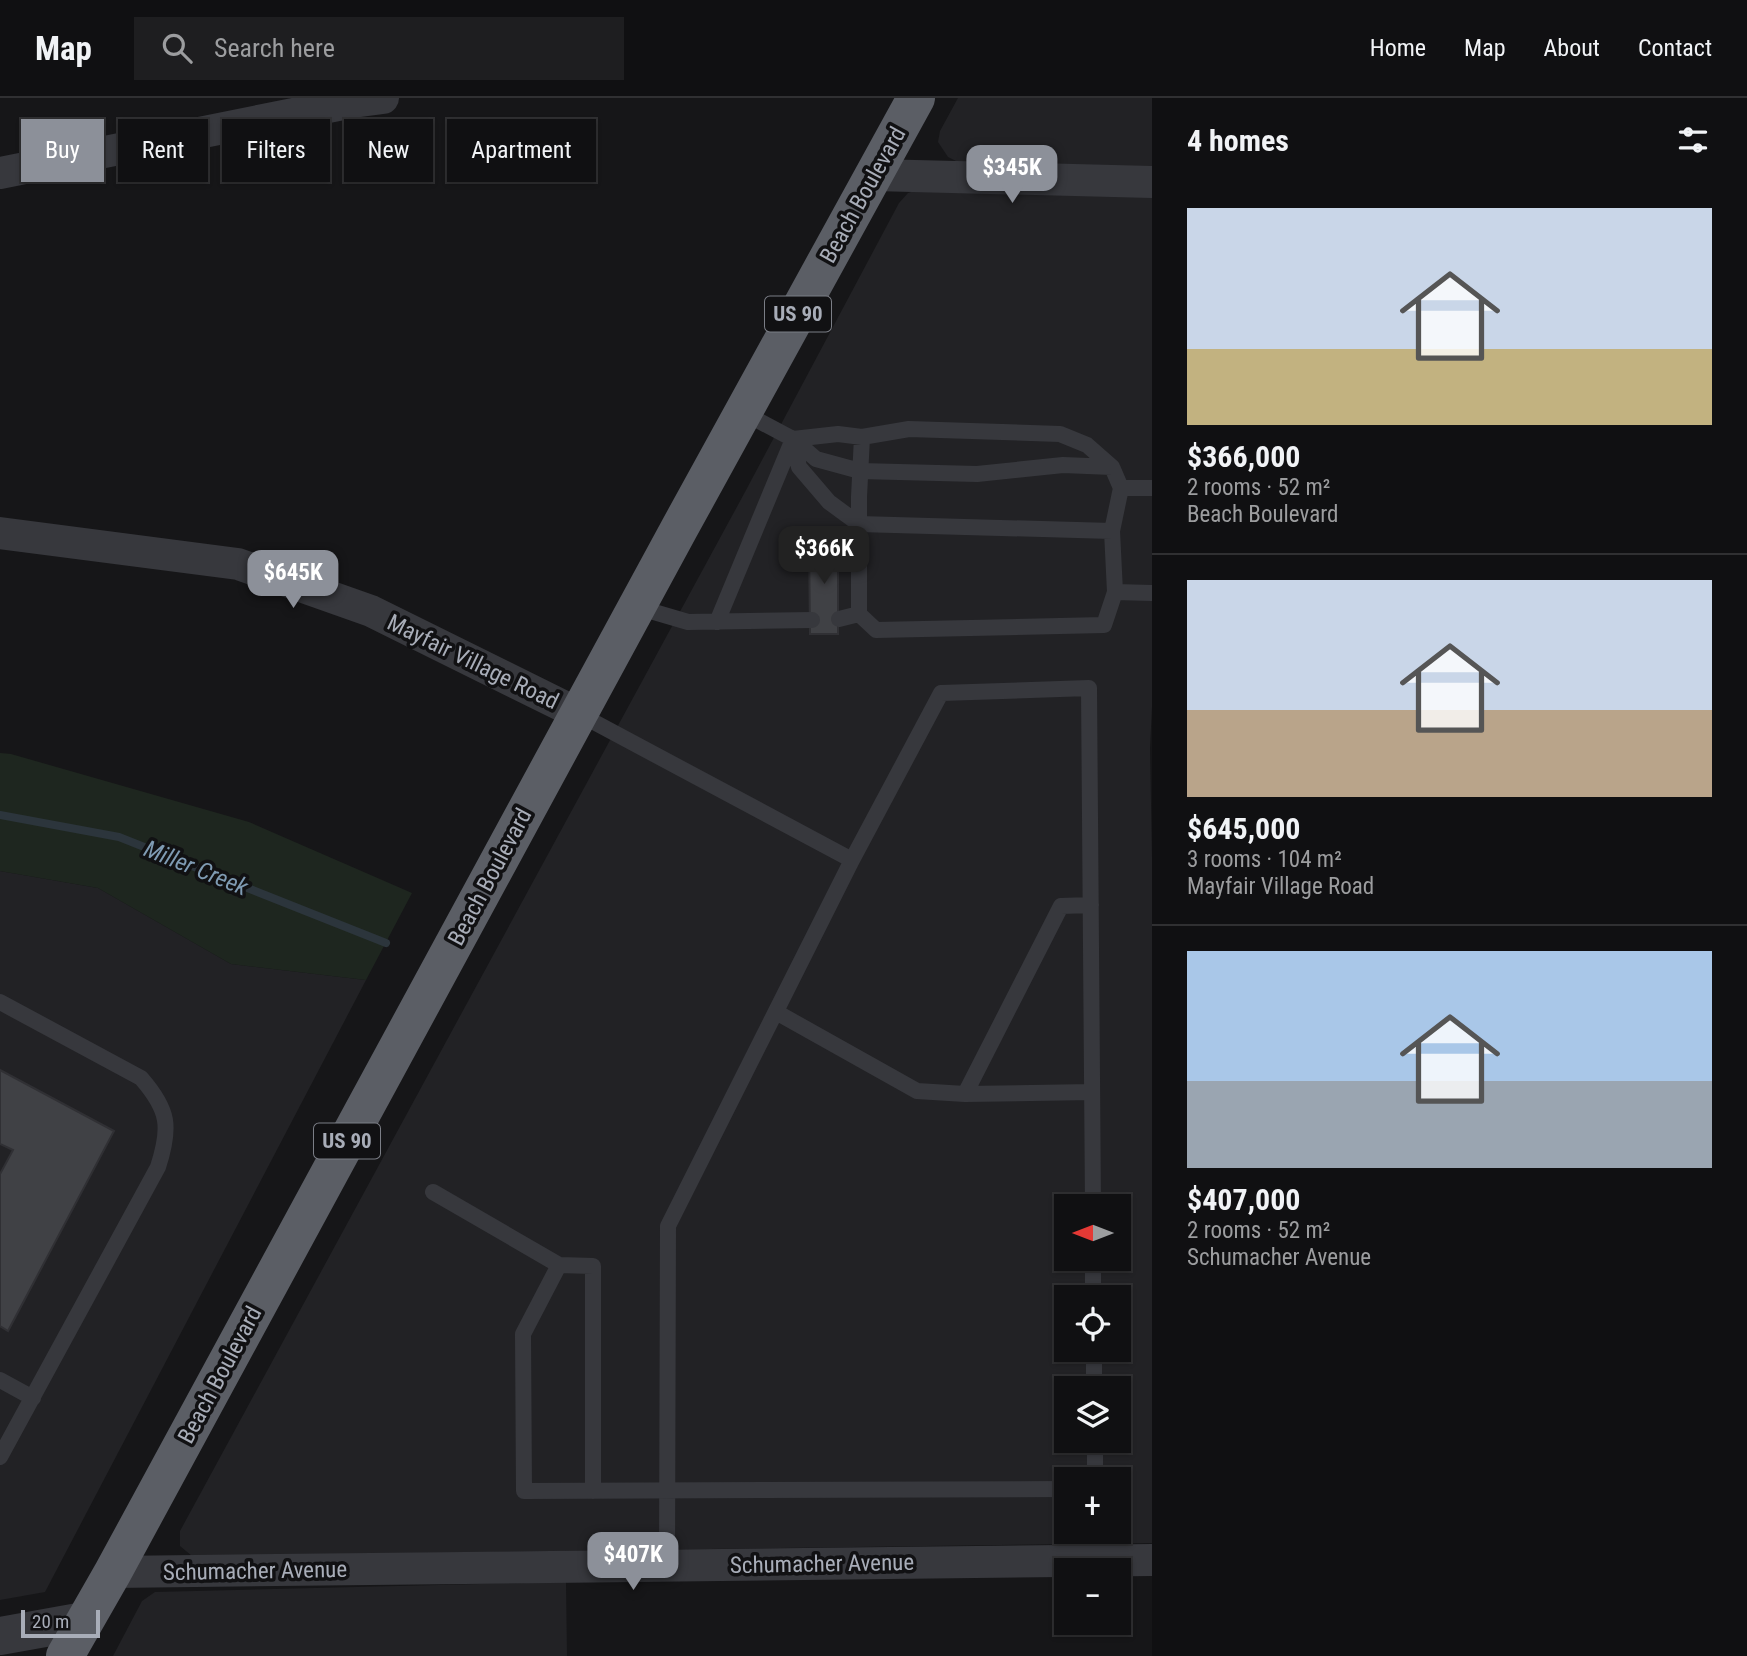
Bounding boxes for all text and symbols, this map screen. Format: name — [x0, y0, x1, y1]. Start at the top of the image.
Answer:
search box — [134, 17, 624, 80]
text: Map — [35, 29, 92, 68]
icon: search — [158, 29, 196, 67]
text: Search here — [214, 33, 335, 63]
text: Home — [1370, 34, 1426, 62]
text: Map — [1464, 34, 1506, 62]
text: About — [1544, 34, 1600, 62]
text: Contact — [1638, 34, 1712, 62]
chip: Buy — [21, 119, 104, 182]
chip: Rent — [118, 119, 208, 182]
chip: Filters — [222, 119, 330, 182]
chip: New — [344, 119, 433, 182]
chip: Apartment — [447, 119, 596, 182]
icon: filters — [1674, 121, 1712, 159]
street label: Beach Boulevard — [814, 122, 912, 268]
text: 4 homes — [1187, 123, 1289, 158]
pin: $345K — [963, 146, 1061, 205]
text: $345K — [982, 154, 1042, 181]
icon: home — [1387, 253, 1513, 379]
road number: US 90 — [765, 296, 831, 332]
text: $366,000 — [1187, 439, 1300, 474]
text: 2 rooms · 52 m² — [1187, 474, 1330, 501]
text: Beach Boulevard — [1187, 501, 1338, 528]
pin: $366K — [775, 526, 873, 586]
text: $366K — [794, 535, 854, 562]
pin: $645K — [244, 550, 342, 610]
text: $645K — [263, 559, 323, 586]
street label: Mayfair Village Road — [383, 609, 563, 715]
icon: home — [1387, 625, 1513, 751]
street label: Beach Boulevard — [443, 804, 537, 950]
text: $645,000 — [1187, 811, 1300, 846]
water label: Miller Creek — [140, 835, 252, 902]
text: 3 rooms · 104 m² — [1187, 846, 1342, 873]
text: Mayfair Village Road — [1187, 873, 1374, 900]
icon: home — [1387, 996, 1513, 1122]
road number: US 90 — [314, 1124, 380, 1158]
text: $407,000 — [1187, 1182, 1300, 1217]
north arrow — [1054, 1194, 1130, 1270]
map controls — [1054, 1194, 1131, 1635]
text: 2 rooms · 52 m² — [1187, 1217, 1330, 1244]
text: Schumacher Avenue — [1187, 1244, 1371, 1271]
button: locate — [1054, 1285, 1131, 1362]
street label: Beach Boulevard — [173, 1302, 267, 1448]
button: layers — [1054, 1376, 1131, 1453]
button: + — [1054, 1467, 1131, 1544]
pin: $407K — [584, 1532, 682, 1592]
text: $407K — [603, 1541, 663, 1568]
street label: Schumacher Avenue — [730, 1549, 914, 1579]
street label: Schumacher Avenue — [163, 1556, 347, 1586]
button: − — [1054, 1558, 1131, 1635]
scale bar — [21, 1607, 100, 1639]
text: 20 m — [32, 1610, 69, 1633]

